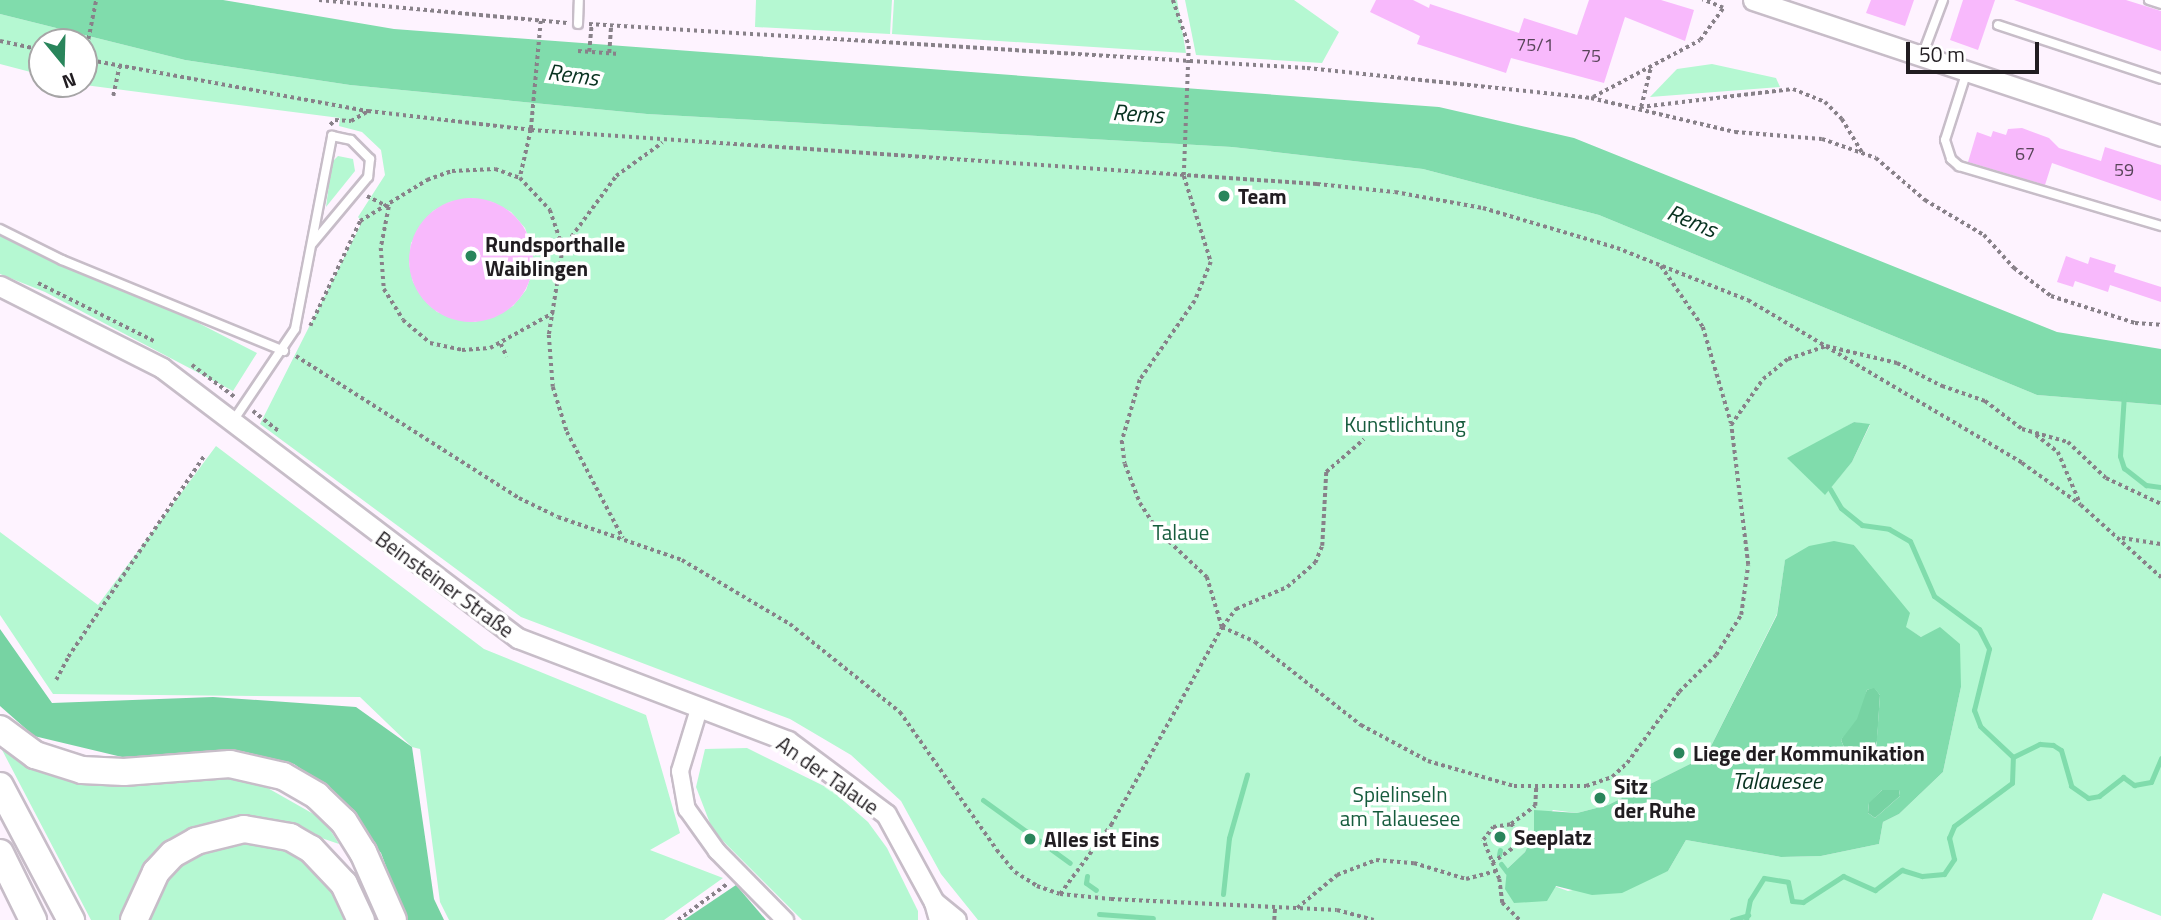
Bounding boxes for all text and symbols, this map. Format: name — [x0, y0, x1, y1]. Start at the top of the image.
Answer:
north arrow — [28, 28, 98, 98]
scale bar — [1909, 28, 2042, 72]
house number: 75/1 — [1516, 34, 1554, 56]
text: 50 m — [1919, 38, 1965, 70]
house number: 75 — [1581, 45, 1601, 67]
water label: Rems — [546, 58, 600, 92]
text: N — [58, 66, 80, 97]
water label: Rems — [1112, 98, 1164, 130]
house number: 67 — [2015, 143, 2035, 165]
house number: 59 — [2114, 159, 2134, 181]
place label: Team — [1238, 183, 1287, 209]
marker: Team — [1216, 188, 1232, 204]
water label: Rems — [1663, 198, 1721, 244]
place label: Rundsporthalle Waiblingen — [485, 231, 625, 281]
marker: Rundsporthalle Waiblingen — [463, 248, 479, 264]
park label: Kunstlichtung — [1344, 411, 1466, 437]
park label: Talaue — [1153, 519, 1209, 545]
street label: Beinsteiner Straße — [371, 525, 519, 643]
street label: An der Talaue — [772, 731, 884, 819]
place label: Liege der Kommunikation — [1693, 740, 1925, 766]
marker: Liege der Kommunikation — [1671, 745, 1687, 761]
water label: Talauesee — [1732, 767, 1822, 795]
place label: Sitz der Ruhe — [1614, 773, 1696, 823]
park label: Spielinseln am Talauesee — [1340, 781, 1460, 831]
marker: Sitz der Ruhe — [1592, 790, 1608, 806]
place label: Seeplatz — [1514, 824, 1592, 850]
place label: Alles ist Eins — [1044, 826, 1159, 852]
marker: Seeplatz — [1492, 829, 1508, 845]
marker: Alles ist Eins — [1022, 831, 1038, 847]

